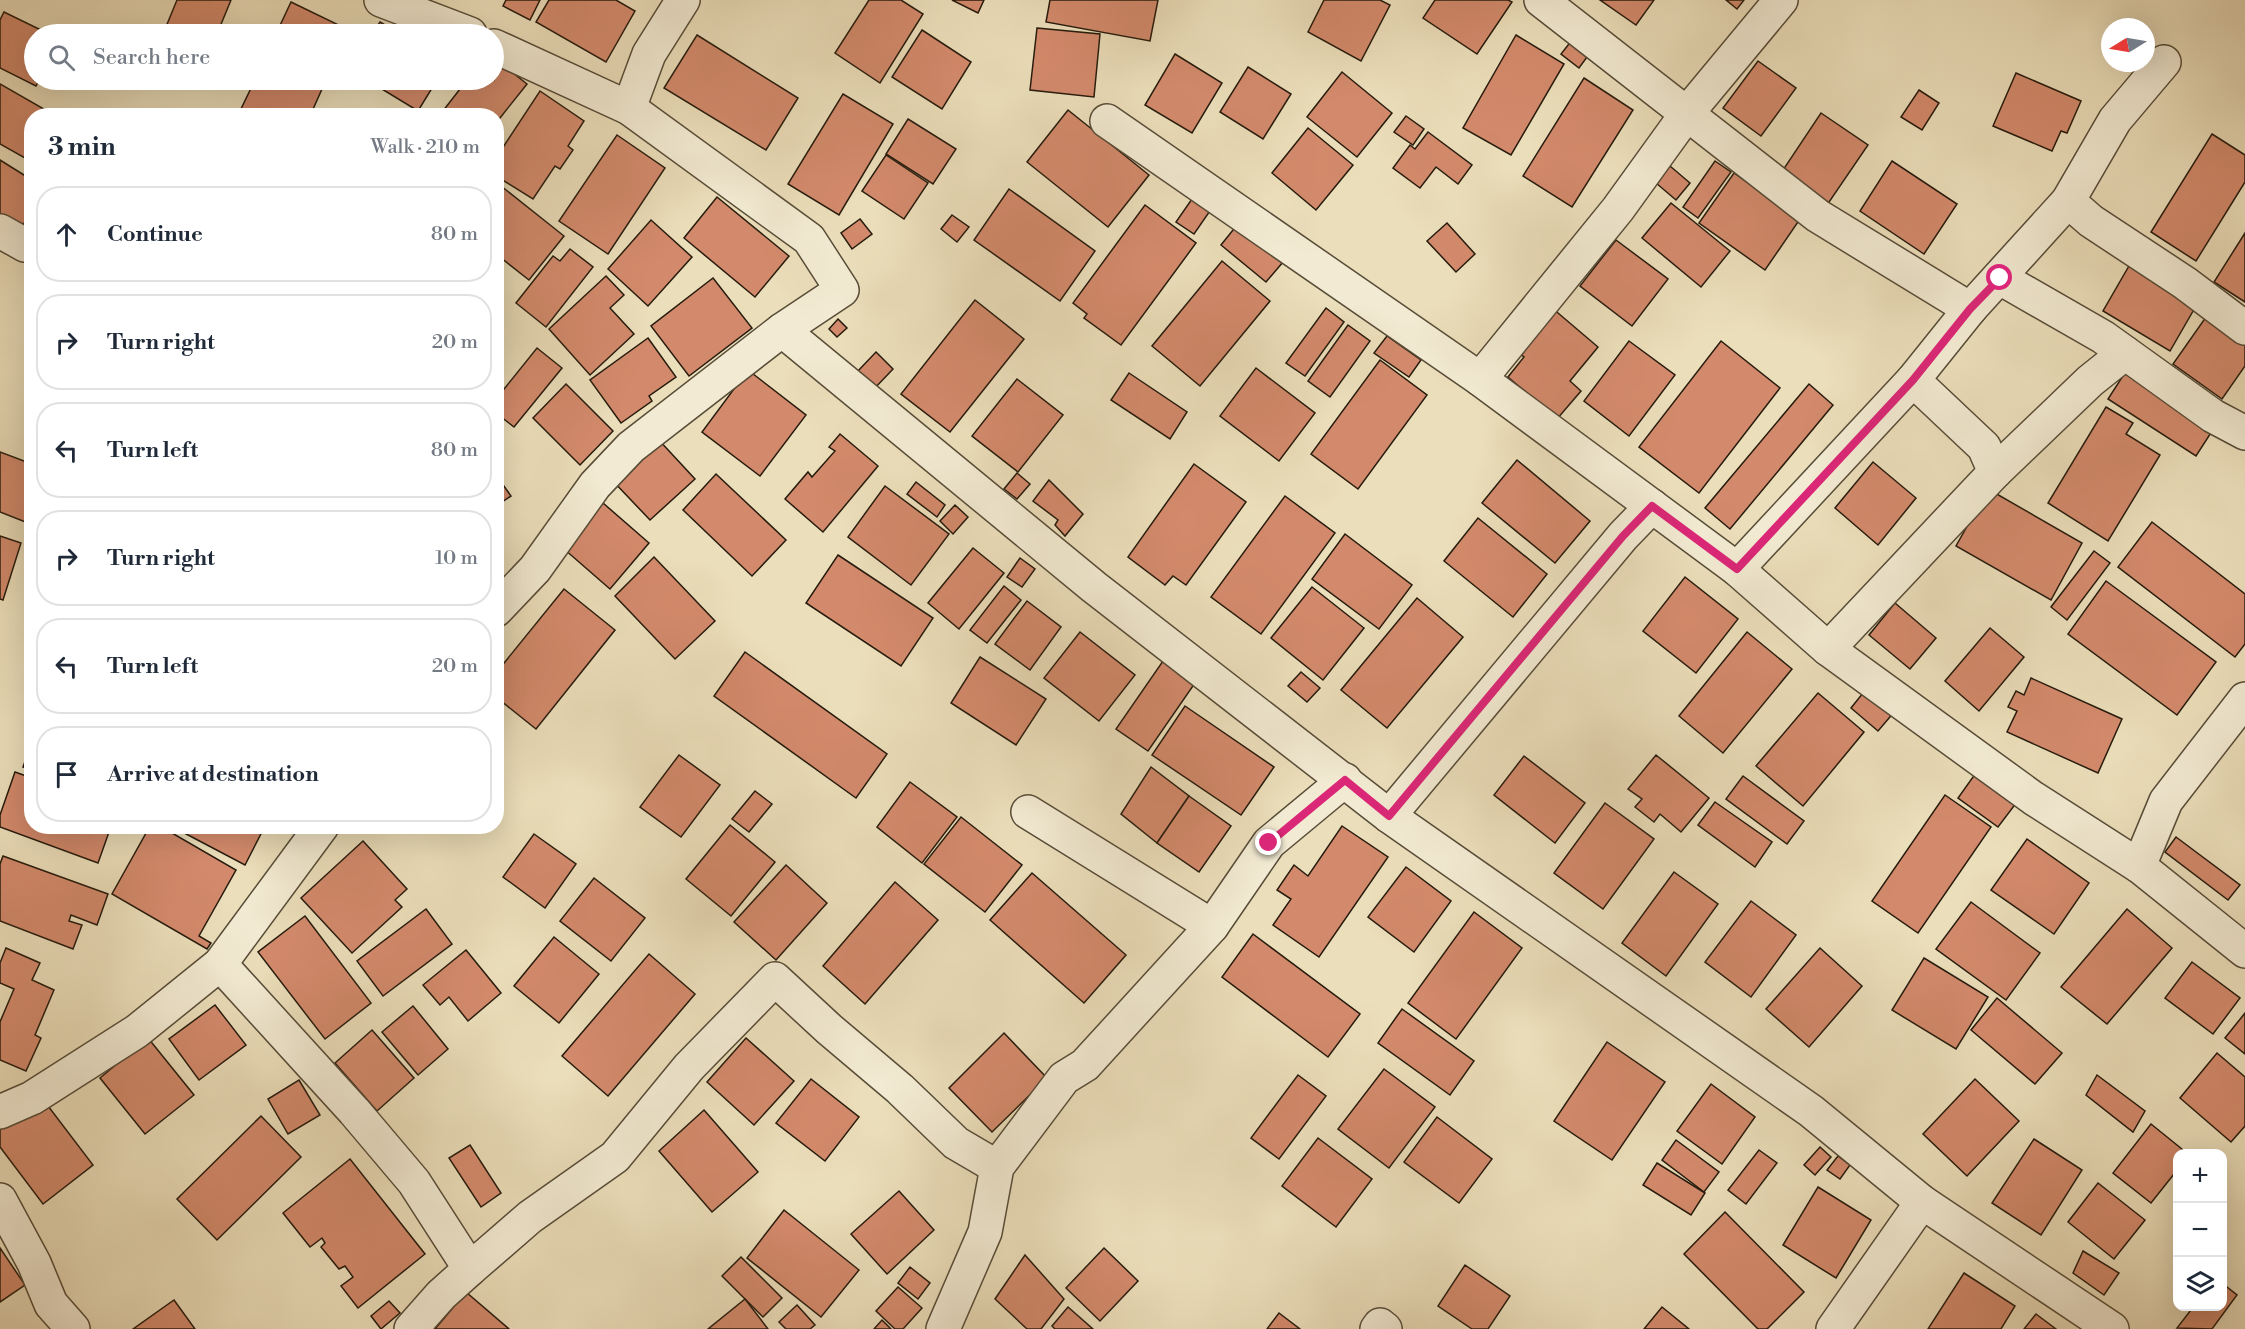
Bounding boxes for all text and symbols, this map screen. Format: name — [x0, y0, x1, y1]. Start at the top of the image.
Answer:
north arrow — [2101, 18, 2155, 72]
search box — [24, 24, 504, 90]
icon: search — [45, 41, 78, 74]
text: Search here — [93, 44, 210, 71]
text: 3 min — [48, 131, 116, 163]
text: Walk · 210 m — [371, 135, 480, 160]
icon: ahead — [50, 218, 83, 251]
text: Continue — [107, 221, 203, 248]
text: 80 m — [431, 222, 478, 247]
route start — [1986, 264, 2012, 290]
icon: right — [50, 326, 83, 359]
text: Turn right — [107, 329, 215, 356]
text: 20 m — [432, 330, 478, 355]
icon: left — [50, 434, 83, 467]
text: Turn left — [107, 437, 198, 464]
text: 80 m — [431, 438, 478, 463]
icon: right — [50, 542, 83, 575]
text: Turn right — [107, 545, 215, 572]
text: 10 m — [435, 546, 478, 571]
icon: left — [50, 650, 83, 683]
text: Turn left — [107, 653, 198, 680]
text: 20 m — [432, 654, 478, 679]
icon: arrive — [50, 758, 83, 791]
text: Arrive at destination — [107, 761, 319, 788]
route end — [1255, 829, 1281, 855]
map controls — [2173, 1149, 2227, 1311]
button: + — [2173, 1149, 2227, 1203]
button: − — [2173, 1203, 2227, 1257]
button: layers — [2173, 1257, 2227, 1311]

